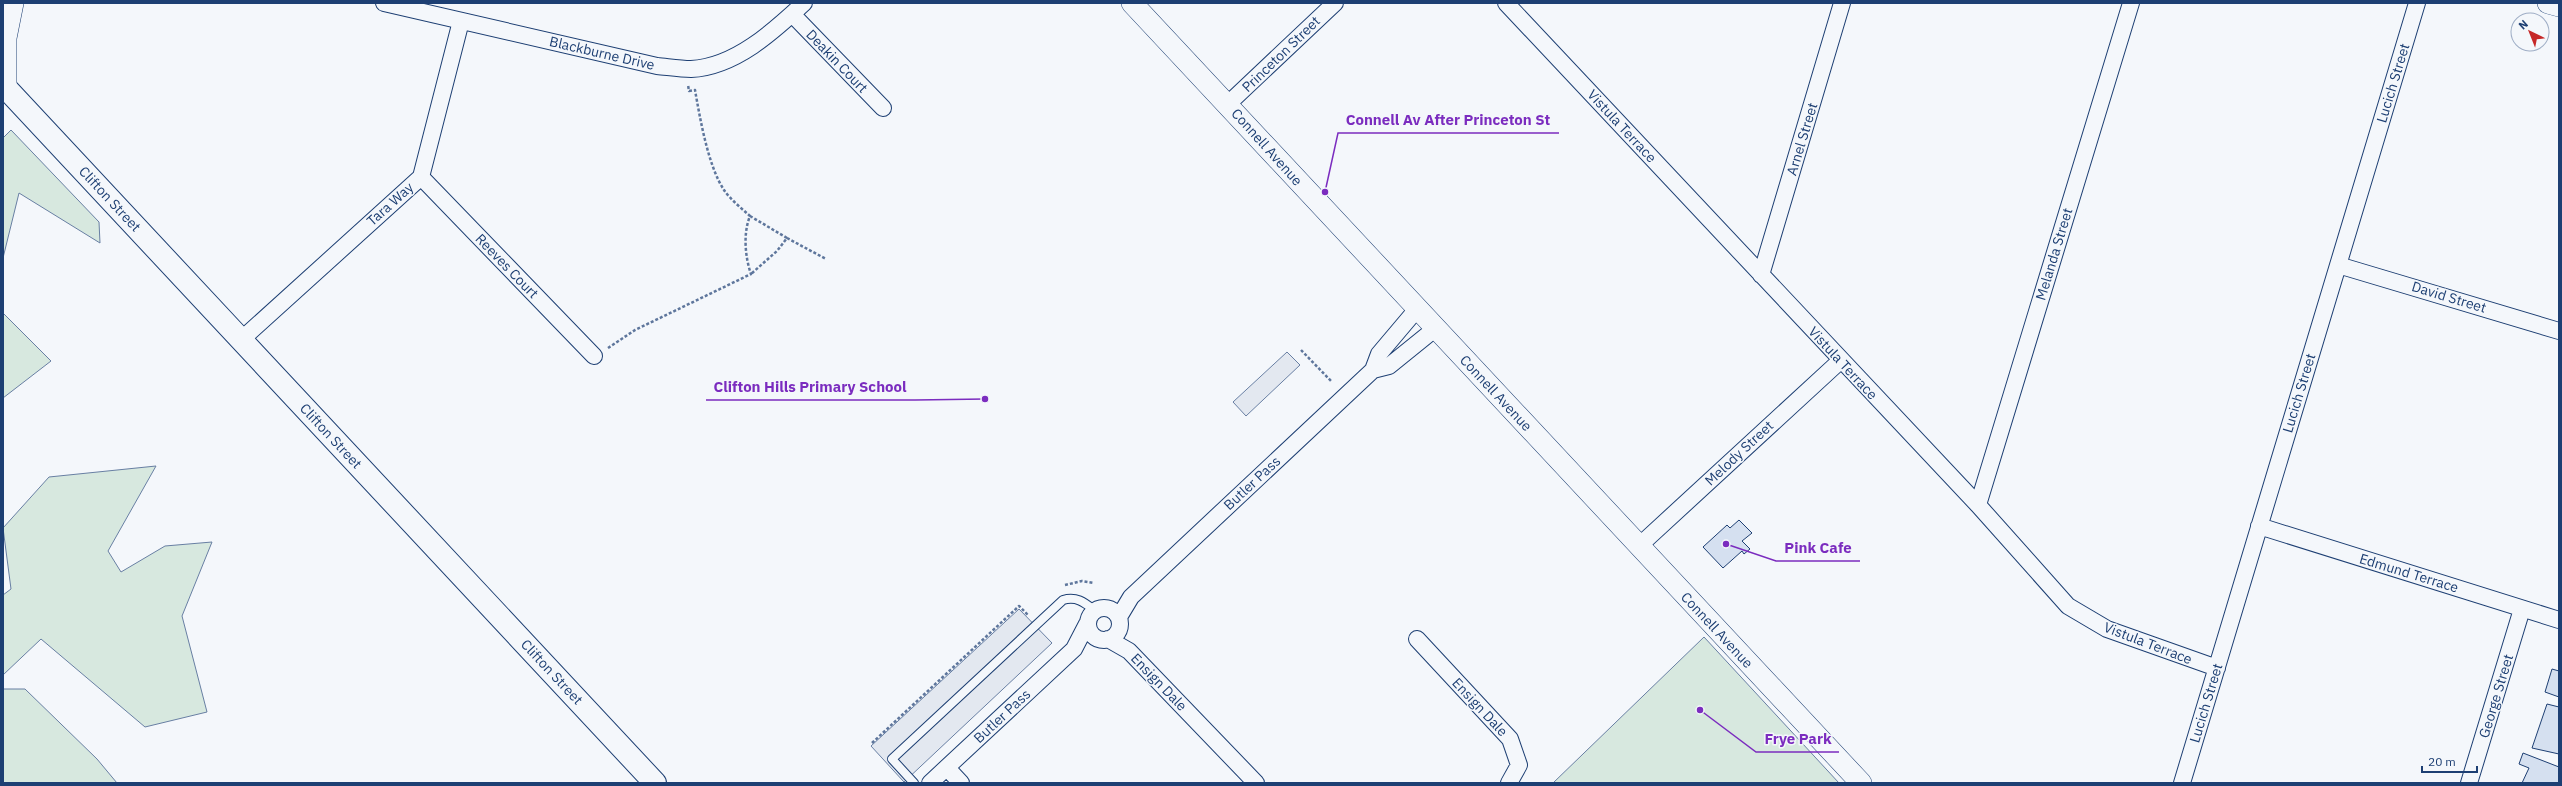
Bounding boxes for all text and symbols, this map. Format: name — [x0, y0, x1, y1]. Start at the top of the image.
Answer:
street label: Princeton Street — [1238, 12, 1324, 96]
north arrow — [2510, 12, 2550, 52]
text: N — [2515, 17, 2531, 33]
street label: Deakin Court — [802, 26, 872, 97]
street label: Blackburne Drive — [548, 32, 657, 74]
street label: Lucich Street — [2372, 41, 2414, 125]
street label: Vistula Terrace — [1584, 86, 1661, 166]
street label: Arnel Street — [1782, 100, 1822, 178]
street label: Connell Avenue — [1228, 105, 1307, 190]
callout: Connell Av After Princeton St — [1338, 106, 1559, 133]
text: Connell Av After Princeton St — [1346, 110, 1551, 129]
street label: Clifton Street — [75, 163, 145, 236]
street label: Tara Way — [363, 178, 417, 230]
street label: Melanda Street — [2031, 206, 2077, 302]
street label: Reeves Court — [472, 230, 542, 302]
street label: David Street — [2410, 277, 2489, 317]
street label: Vistula Terrace — [1805, 323, 1882, 403]
street label: Connell Avenue — [1456, 351, 1536, 435]
street label: Lucich Street — [2278, 351, 2320, 435]
callout: Clifton Hills Primary School — [706, 373, 915, 400]
text: Clifton Hills Primary School — [713, 377, 907, 396]
street label: Clifton Street — [296, 400, 366, 473]
street label: Melody Street — [1701, 417, 1777, 489]
street label: Butler Pass — [1220, 452, 1284, 514]
callout: Pink Cafe — [1776, 534, 1860, 561]
text: Pink Cafe — [1784, 538, 1852, 557]
street label: Edmund Terrace — [2357, 549, 2461, 597]
street label: Connell Avenue — [1677, 588, 1757, 672]
street label: Vistula Terrace — [2101, 618, 2195, 668]
street label: Clifton Street — [517, 636, 587, 709]
street label: Ensign Dale — [1127, 649, 1191, 715]
street label: George Street — [2475, 652, 2517, 740]
street label: Lucich Street — [2185, 661, 2227, 745]
street label: Ensign Dale — [1448, 674, 1512, 740]
street label: Butler Pass — [970, 685, 1034, 747]
callout: Frye Park — [1756, 725, 1839, 752]
text: Frye Park — [1764, 729, 1832, 748]
scale bar — [2422, 748, 2477, 774]
text: 20 m — [2428, 754, 2456, 769]

